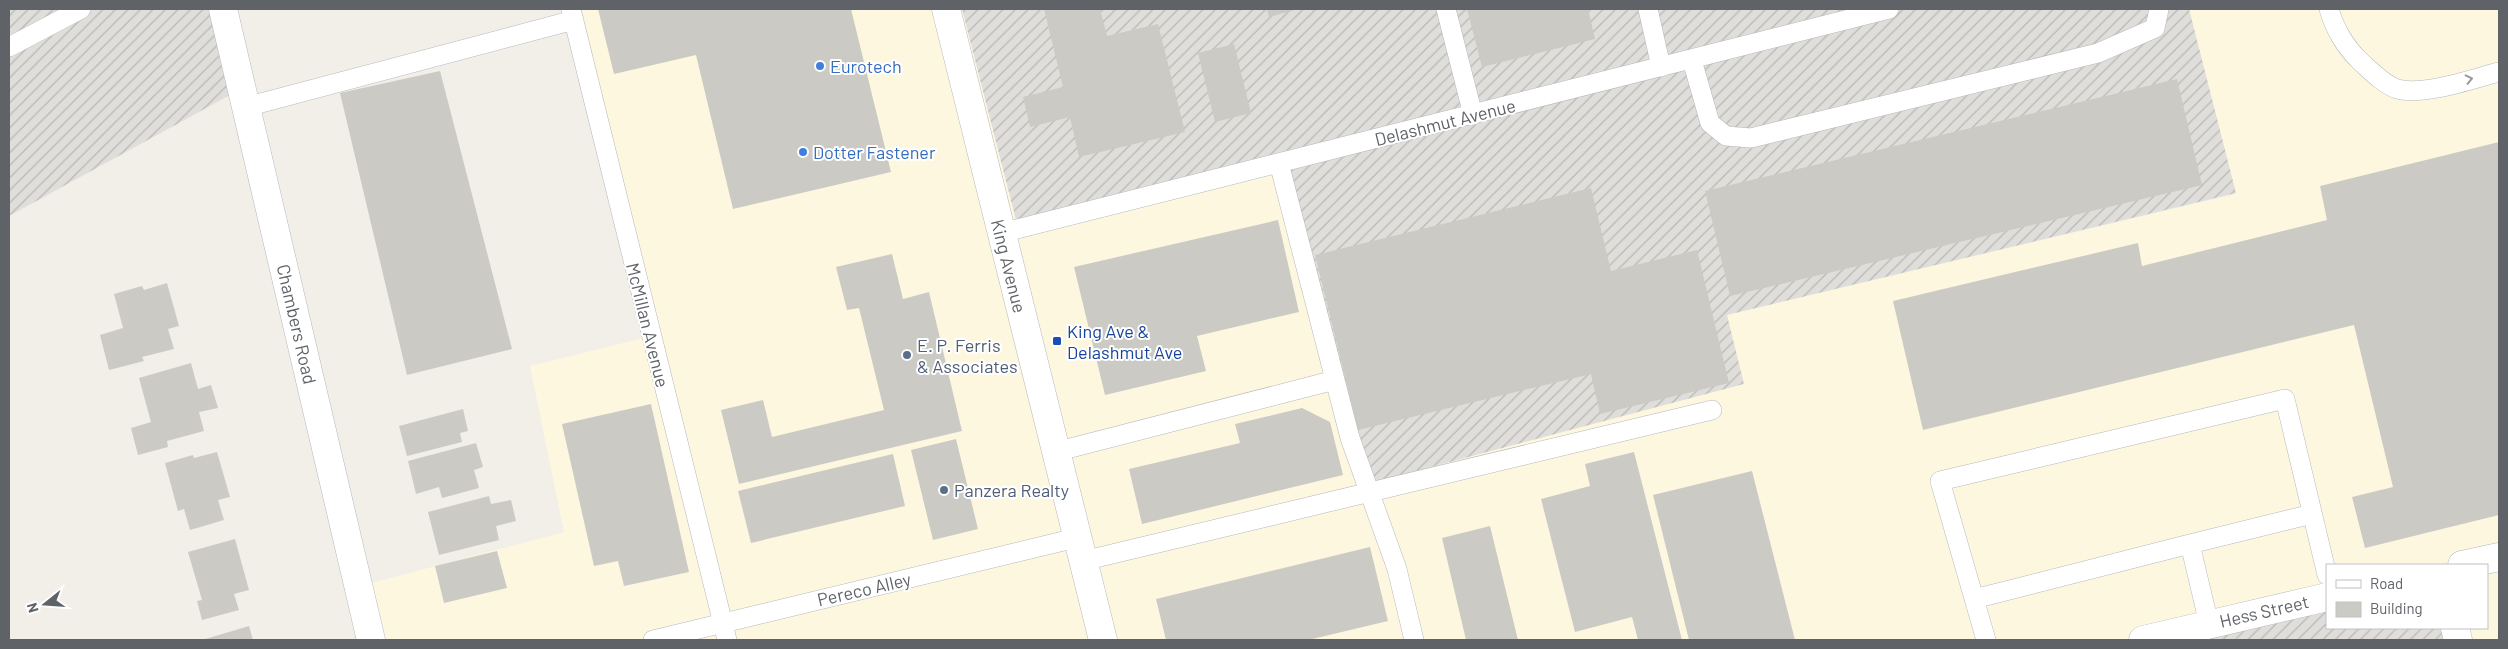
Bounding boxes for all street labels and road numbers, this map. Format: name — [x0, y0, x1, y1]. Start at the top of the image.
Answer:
street label: Delashmut Avenue — [1372, 94, 1518, 150]
street label: King Avenue — [987, 217, 1031, 315]
street label: McMillan Avenue — [622, 260, 674, 390]
street label: Chambers Road — [272, 262, 322, 386]
street label: Pereco Alley — [815, 568, 913, 610]
street label: Hess Street — [2217, 590, 2311, 632]

